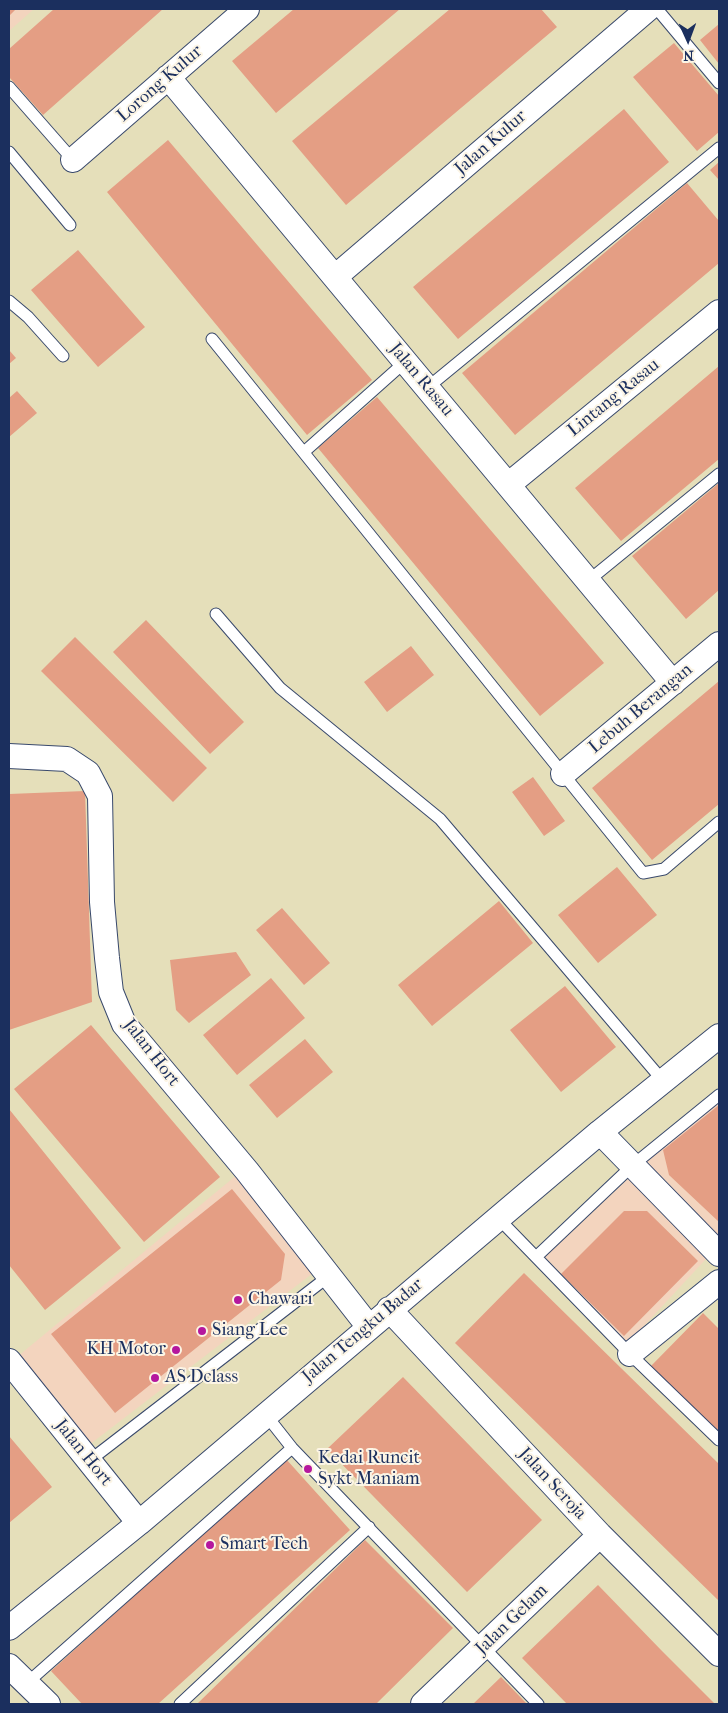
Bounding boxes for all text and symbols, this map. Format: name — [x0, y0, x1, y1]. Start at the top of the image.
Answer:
north arrow — [663, 15, 713, 65]
street label: Lorong Kulur — [113, 41, 207, 127]
text: N — [683, 47, 694, 64]
street label: Jalan Kulur — [451, 106, 531, 180]
street label: Jalan Rasau — [384, 339, 458, 421]
street label: Lintang Rasau — [564, 354, 664, 442]
street label: Lebuh Berangan — [585, 659, 697, 759]
street label: Jalan Hort — [118, 1015, 184, 1091]
street label: Jalan Tengku Badar — [298, 1274, 428, 1388]
place label: Chawari — [248, 1289, 313, 1311]
marker: Chawari — [232, 1294, 244, 1306]
place label: Siang Lee — [212, 1320, 288, 1342]
marker: Siang Lee — [196, 1325, 208, 1337]
place label: KH Motor — [86, 1339, 166, 1361]
marker: KH Motor — [170, 1344, 182, 1356]
place label: AS Dclass — [165, 1367, 238, 1389]
marker: AS Dclass — [149, 1372, 161, 1384]
street label: Jalan Hort — [50, 1415, 116, 1491]
street label: Jalan Seroja — [513, 1444, 591, 1524]
place label: Kedai Runcit Sykt Maniam — [318, 1448, 420, 1490]
marker: Kedai Runcit Sykt Maniam — [302, 1463, 314, 1475]
place label: Smart Tech — [220, 1534, 308, 1556]
marker: Smart Tech — [204, 1539, 216, 1551]
street label: Jalan Gelam — [471, 1580, 553, 1660]

